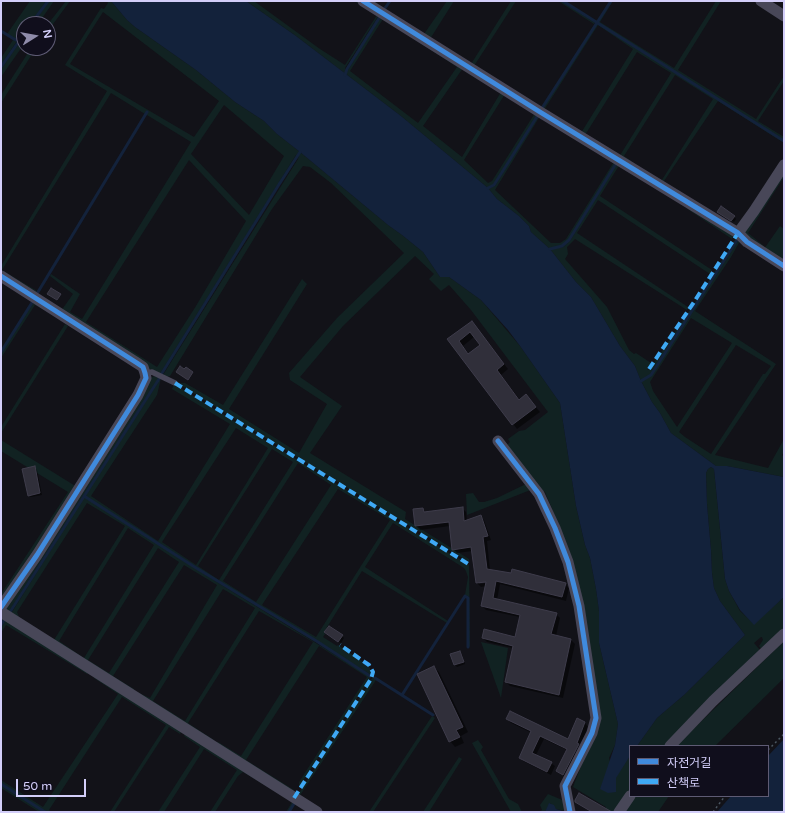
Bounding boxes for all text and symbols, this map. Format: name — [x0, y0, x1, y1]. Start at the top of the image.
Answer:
north arrow — [16, 16, 56, 56]
text: N — [40, 28, 55, 39]
legend — [629, 745, 769, 797]
text: 자전거길 — [667, 756, 711, 770]
scale bar — [18, 771, 88, 797]
text: 산책로 — [667, 776, 700, 790]
text: 50 m — [23, 779, 52, 793]

